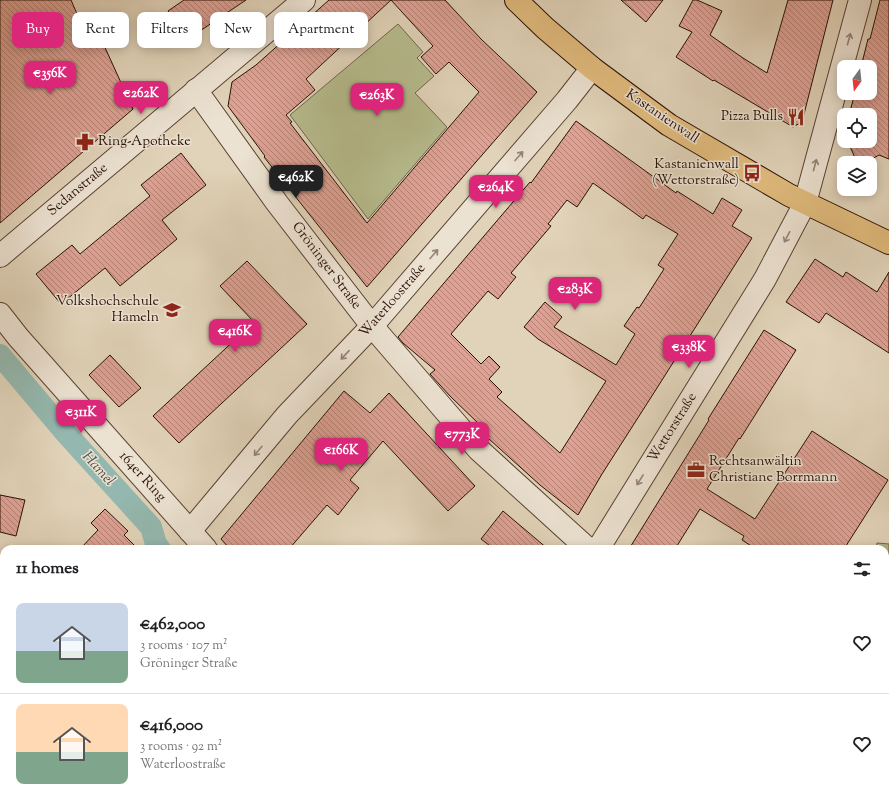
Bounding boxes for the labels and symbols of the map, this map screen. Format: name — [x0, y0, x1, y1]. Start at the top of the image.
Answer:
one-way arrow — [846, 33, 853, 46]
north arrow — [837, 60, 877, 100]
pin: €356K — [22, 61, 78, 95]
pin: €262K — [113, 81, 169, 115]
pin: €263K — [349, 83, 405, 117]
street label: Kastanienwall — [621, 85, 703, 149]
place label: Pizza Bulls — [721, 107, 783, 127]
restaurant icon: Pizza Bulls — [786, 107, 806, 127]
pharmacy icon: Ring-Apotheke — [75, 132, 95, 152]
place label: Ring-Apotheke — [98, 132, 191, 152]
one-way arrow — [514, 151, 523, 161]
place label: Kastanienwall (Wettorstraße) — [652, 155, 739, 191]
street label: Sedanstraße — [43, 159, 113, 221]
one-way arrow — [812, 159, 819, 172]
bus stop icon: Kastanienwall (Wettorstraße) — [742, 163, 762, 183]
pin: €462K — [268, 165, 324, 199]
pin: €264K — [468, 175, 524, 209]
street label: Gröninger Straße — [286, 218, 366, 314]
one-way arrow — [783, 231, 790, 243]
one-way arrow — [429, 249, 438, 260]
street label: Waterloostraße — [355, 260, 431, 342]
pin: €283K — [547, 277, 603, 311]
place label: Volkshochschule Hameln — [56, 292, 159, 328]
school or university icon: Volkshochschule Hameln — [162, 300, 182, 320]
pin: €416K — [207, 319, 263, 353]
pin: €338K — [661, 335, 717, 369]
one-way arrow — [340, 350, 350, 360]
street label: Wettorstraße — [644, 389, 702, 467]
pin: €311K — [53, 400, 109, 434]
pin: €773K — [434, 422, 490, 456]
pin: €166K — [313, 438, 369, 472]
one-way arrow — [253, 446, 262, 456]
water label: Hamel — [77, 447, 119, 491]
street label: 164er Ring — [114, 447, 170, 507]
place label: Rechtsanwältin Christiane Borrmann — [709, 452, 838, 488]
office icon: Rechtsanwältin Christiane Borrmann — [686, 460, 706, 480]
one-way arrow — [636, 474, 644, 486]

